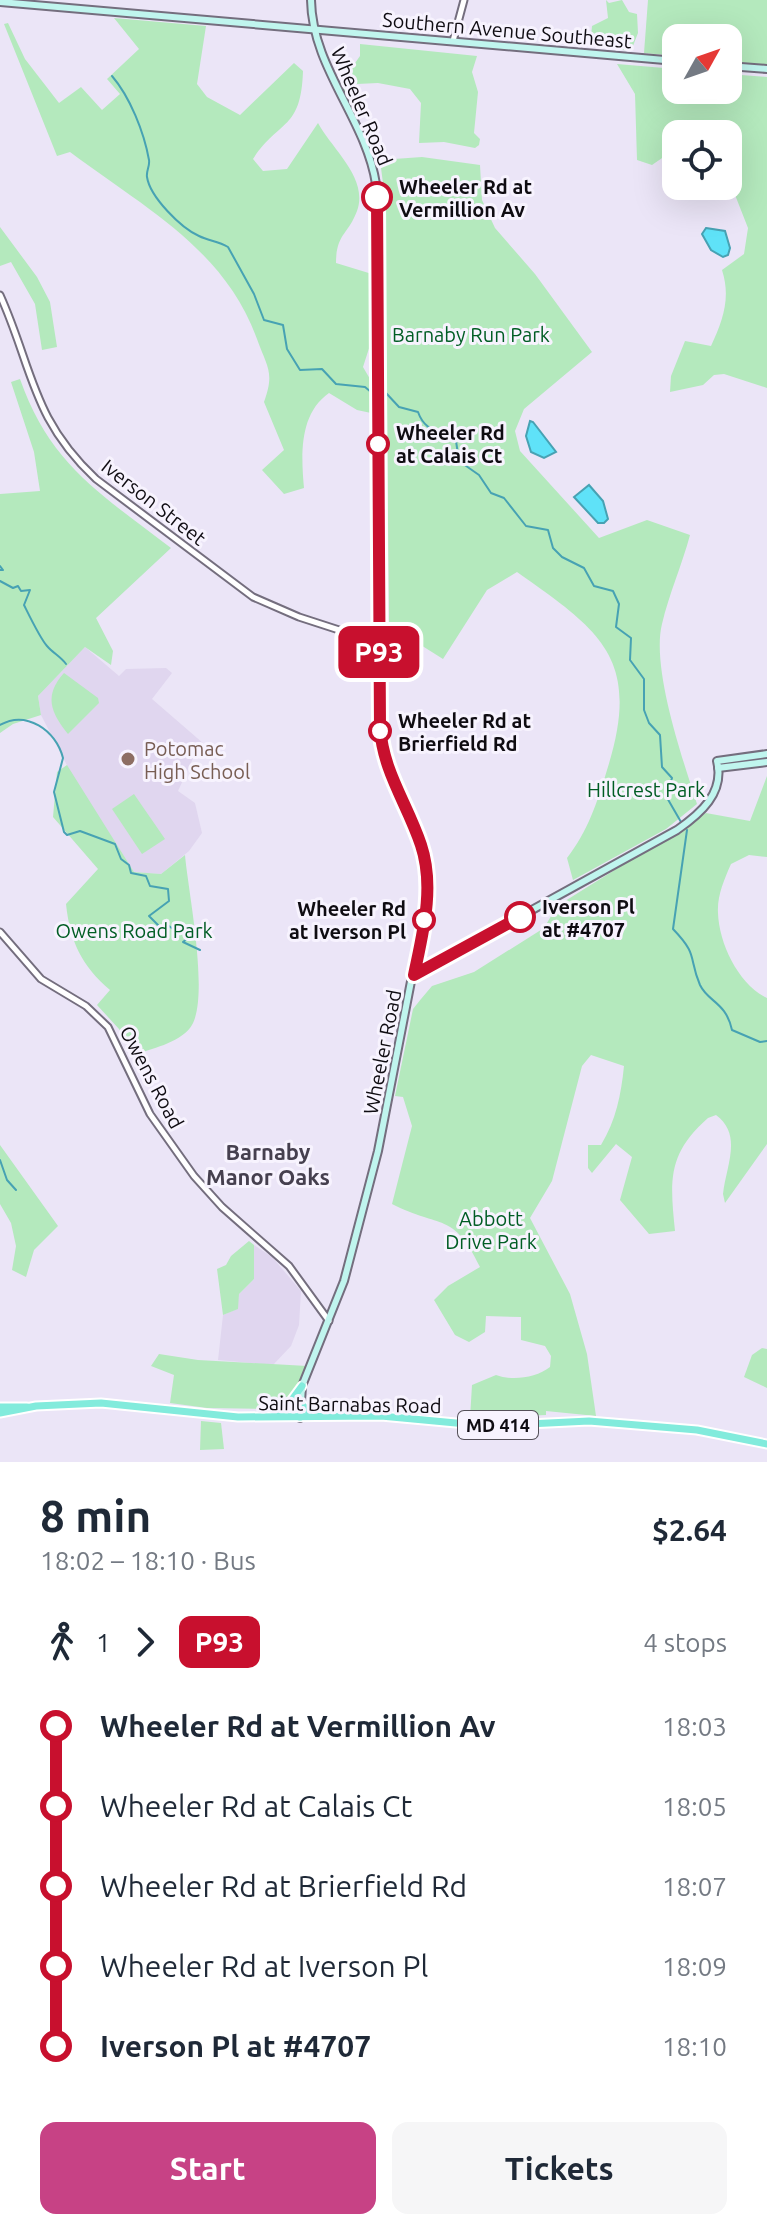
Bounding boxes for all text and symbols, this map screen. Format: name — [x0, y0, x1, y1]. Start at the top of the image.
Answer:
street label: Southern Avenue Southeast — [381, 8, 633, 52]
north arrow — [662, 24, 742, 104]
map controls — [662, 24, 742, 200]
street label: Wheeler Road — [327, 43, 397, 169]
button: locate — [662, 120, 742, 200]
place label: Wheeler Rd at Vermillion Av — [399, 175, 532, 221]
marker: Wheeler Rd at Vermillion Av — [362, 182, 392, 212]
park label: Barnaby Run Park — [392, 323, 550, 346]
place label: Wheeler Rd at Calais Ct — [396, 421, 505, 467]
marker: Wheeler Rd at Calais Ct — [367, 433, 389, 455]
street label: Iverson Street — [97, 454, 211, 550]
line badge: P93 — [333, 626, 425, 678]
text: P93 — [354, 636, 404, 667]
place label: Wheeler Rd at Brierfield Rd — [398, 709, 531, 755]
marker: Wheeler Rd at Brierfield Rd — [369, 720, 391, 742]
place label: Potomac High School — [144, 737, 250, 783]
marker: Potomac High School — [119, 750, 137, 768]
park label: Hillcrest Park — [587, 778, 705, 801]
place label: Iverson Pl at #4707 — [542, 895, 635, 941]
place label: Wheeler Rd at Iverson Pl — [289, 897, 406, 943]
marker: Iverson Pl at #4707 — [505, 902, 535, 932]
marker: Wheeler Rd at Iverson Pl — [413, 909, 435, 931]
park label: Owens Road Park — [55, 919, 213, 942]
street label: Wheeler Road — [359, 988, 405, 1116]
street label: Owens Road — [115, 1022, 189, 1132]
district label: Barnaby Manor Oaks — [206, 1139, 330, 1189]
park label: Abbott Drive Park — [445, 1207, 537, 1253]
street label: Saint Barnabas Road — [258, 1391, 442, 1417]
road number: MD 414 — [458, 1411, 538, 1439]
text: 8 min — [40, 1491, 151, 1540]
text: $2.64 — [652, 1513, 727, 1547]
text: 18:02 – 18:10 · Bus — [40, 1546, 256, 1575]
icon: walk — [40, 1620, 84, 1664]
icon: forward — [123, 1620, 167, 1664]
text: P93 — [195, 1626, 244, 1657]
text: 1 — [96, 1628, 111, 1657]
text: 4 stops — [643, 1628, 727, 1657]
text: Wheeler Rd at Vermillion Av — [100, 1709, 495, 1743]
text: 18:03 — [662, 1712, 727, 1741]
text: Wheeler Rd at Calais Ct — [100, 1789, 412, 1823]
text: 18:05 — [662, 1792, 727, 1821]
text: Wheeler Rd at Brierfield Rd — [100, 1869, 467, 1903]
text: 18:07 — [662, 1872, 727, 1901]
text: Wheeler Rd at Iverson Pl — [100, 1949, 428, 1983]
text: 18:09 — [662, 1952, 727, 1981]
text: Iverson Pl at #4707 — [100, 2029, 371, 2063]
text: 18:10 — [662, 2032, 727, 2061]
button: Start — [40, 2122, 376, 2214]
button: Tickets — [392, 2122, 727, 2214]

